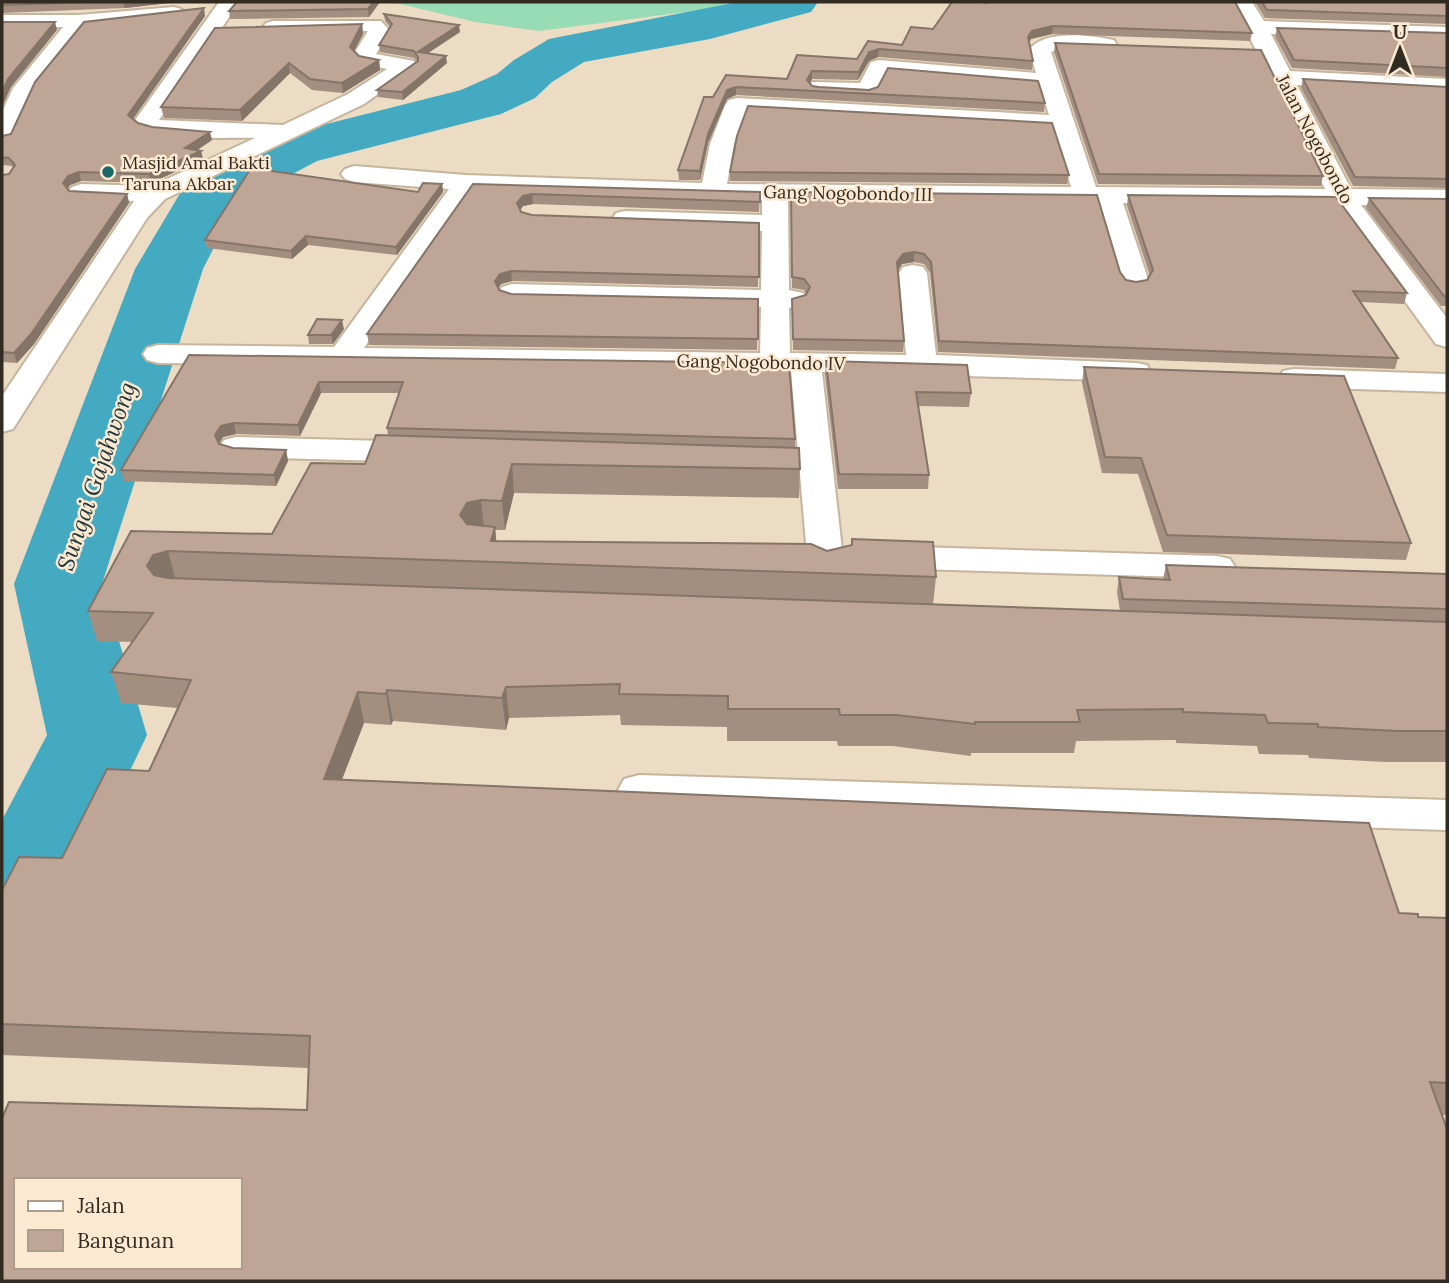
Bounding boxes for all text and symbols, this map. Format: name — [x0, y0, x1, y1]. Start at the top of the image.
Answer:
north arrow — [1365, 14, 1435, 84]
text: U — [1393, 20, 1407, 44]
street label: Jalan Nogobondo — [1271, 69, 1359, 208]
place label: Masjid Amal Bakti Taruna Akbar — [122, 151, 270, 195]
marker: Masjid Amal Bakti Taruna Akbar — [100, 164, 116, 180]
street label: Gang Nogobondo III — [763, 180, 933, 206]
street label: Gang Nogobondo IV — [676, 349, 847, 375]
water label: Sungai Gajahwong — [50, 378, 142, 574]
legend — [14, 1178, 242, 1269]
text: Jalan — [76, 1192, 125, 1219]
text: Bangunan — [77, 1227, 174, 1254]

